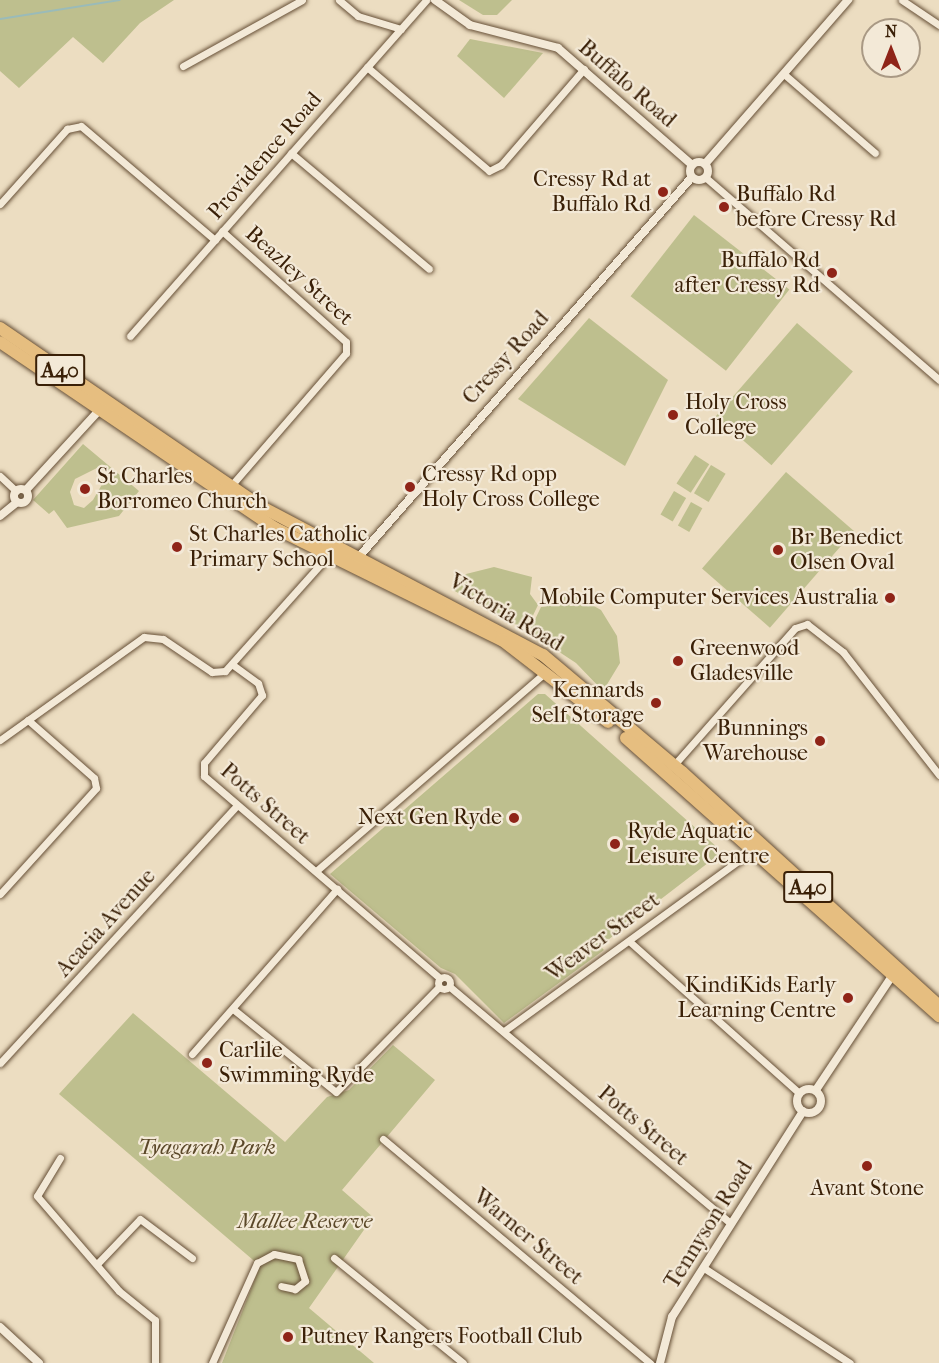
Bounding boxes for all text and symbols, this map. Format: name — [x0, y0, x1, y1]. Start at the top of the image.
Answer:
north arrow — [861, 18, 921, 78]
text: N — [885, 22, 897, 41]
street label: Buffalo Road — [573, 34, 681, 134]
street label: Providence Road — [202, 87, 328, 225]
place label: Cressy Rd at Buffalo Rd — [533, 166, 651, 218]
place label: Buffalo Rd before Cressy Rd — [736, 181, 896, 232]
marker: Cressy Rd at Buffalo Rd — [656, 185, 670, 199]
marker: Buffalo Rd before Cressy Rd — [717, 200, 731, 214]
street label: Beazley Street — [240, 221, 358, 331]
place label: Buffalo Rd after Cressy Rd — [675, 247, 820, 298]
marker: Buffalo Rd after Cressy Rd — [825, 266, 839, 280]
street label: Cressy Road — [457, 306, 555, 410]
road number: A40 — [34, 352, 86, 388]
place label: Holy Cross College — [685, 389, 787, 440]
marker: Holy Cross College — [666, 408, 680, 422]
place label: Cressy Rd opp Holy Cross College — [422, 461, 600, 512]
place label: St Charles Borromeo Church — [97, 463, 267, 514]
marker: Cressy Rd opp Holy Cross College — [403, 480, 417, 494]
marker: St Charles Borromeo Church — [78, 482, 92, 496]
place label: St Charles Catholic Primary School — [189, 521, 367, 572]
place label: Br Benedict Olsen Oval — [790, 524, 903, 576]
marker: St Charles Catholic Primary School — [170, 540, 184, 554]
marker: Br Benedict Olsen Oval — [771, 543, 785, 557]
street label: Victoria Road — [444, 568, 568, 658]
place label: Mobile Computer Services Australia — [539, 585, 878, 611]
marker: Mobile Computer Services Australia — [883, 591, 897, 605]
place label: Greenwood Gladesville — [690, 635, 799, 686]
marker: Greenwood Gladesville — [671, 654, 685, 668]
place label: Kennards Self Storage — [531, 677, 644, 728]
marker: Kennards Self Storage — [649, 696, 663, 710]
place label: Bunnings Warehouse — [703, 715, 808, 766]
marker: Bunnings Warehouse — [813, 734, 827, 748]
street label: Potts Street — [215, 758, 315, 850]
place label: Next Gen Ryde — [358, 805, 502, 831]
marker: Next Gen Ryde — [507, 811, 521, 825]
place label: Ryde Aquatic Leisure Centre — [627, 818, 769, 870]
marker: Ryde Aquatic Leisure Centre — [608, 837, 622, 851]
street label: Acacia Avenue — [51, 864, 161, 982]
road number: A40 — [782, 869, 834, 905]
street label: Weaver Street — [541, 887, 665, 987]
place label: KindiKids Early Learning Centre — [677, 972, 836, 1023]
marker: KindiKids Early Learning Centre — [841, 991, 855, 1005]
place label: Carlile Swimming Ryde — [219, 1037, 374, 1088]
marker: Carlile Swimming Ryde — [200, 1056, 214, 1070]
street label: Potts Street — [592, 1080, 694, 1172]
park label: Tyagarah Park — [138, 1135, 276, 1161]
street label: Tennyson Road — [659, 1156, 759, 1294]
marker: Avant Stone — [860, 1159, 874, 1173]
place label: Avant Stone — [810, 1176, 924, 1202]
street label: Warner Street — [468, 1183, 588, 1291]
park label: Mallee Reserve — [238, 1209, 372, 1235]
place label: Putney Rangers Football Club — [300, 1324, 582, 1350]
marker: Putney Rangers Football Club — [281, 1330, 295, 1344]

